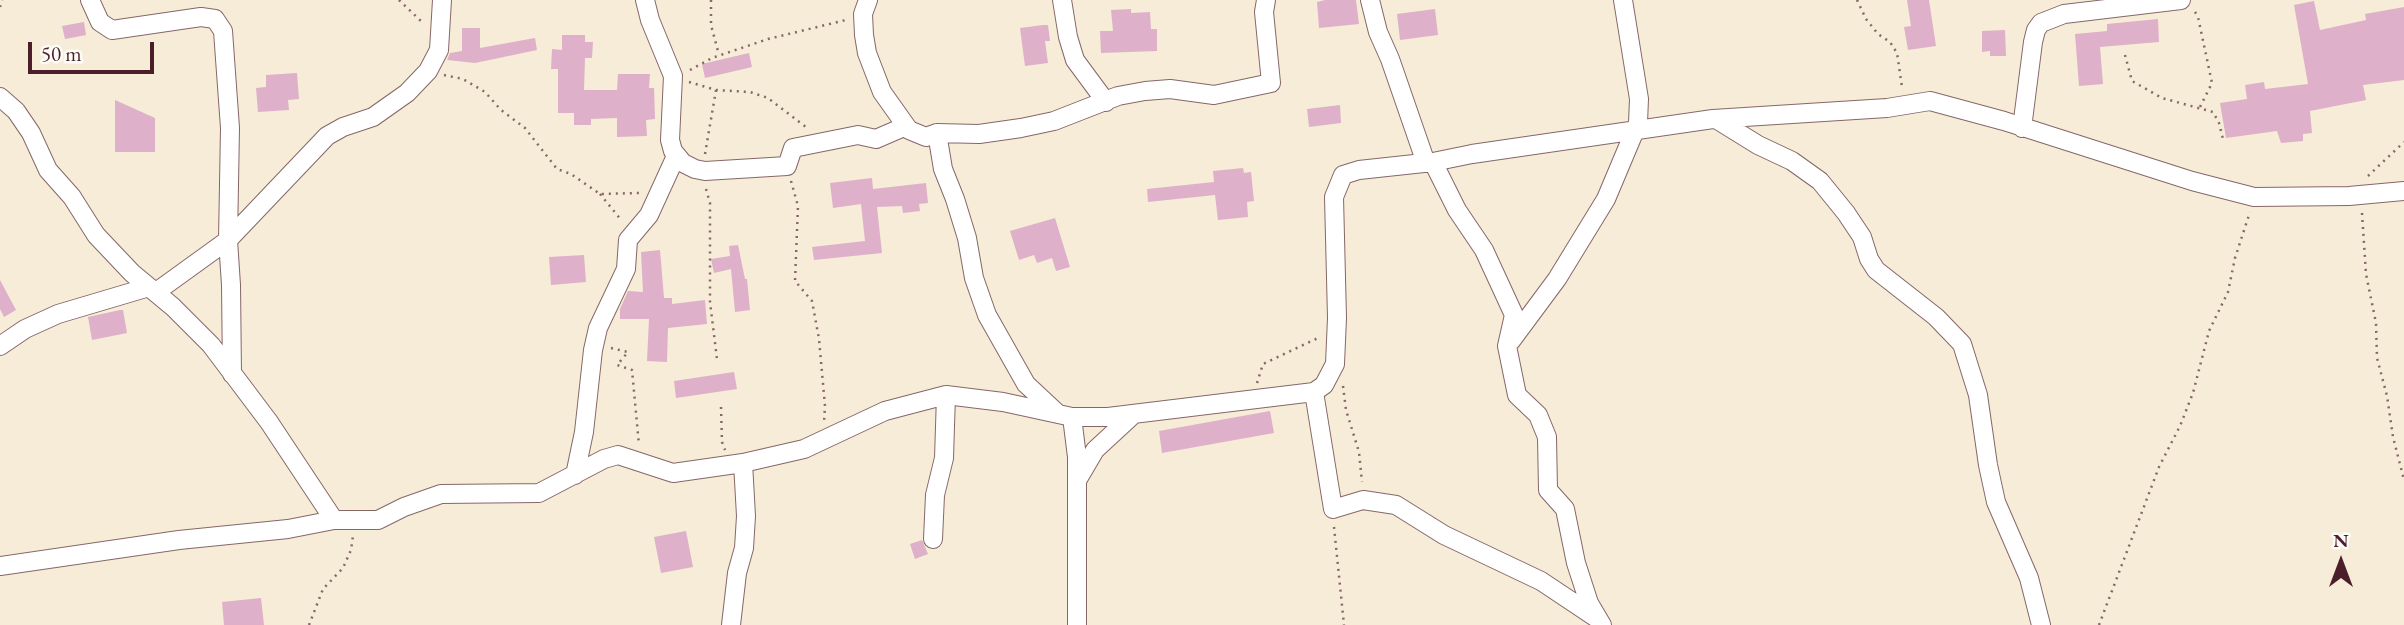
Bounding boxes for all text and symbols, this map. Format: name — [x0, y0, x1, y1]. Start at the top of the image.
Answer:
scale bar — [32, 28, 158, 72]
text: 50 m — [41, 40, 82, 67]
north arrow — [2306, 527, 2376, 597]
text: N — [2333, 528, 2349, 553]

